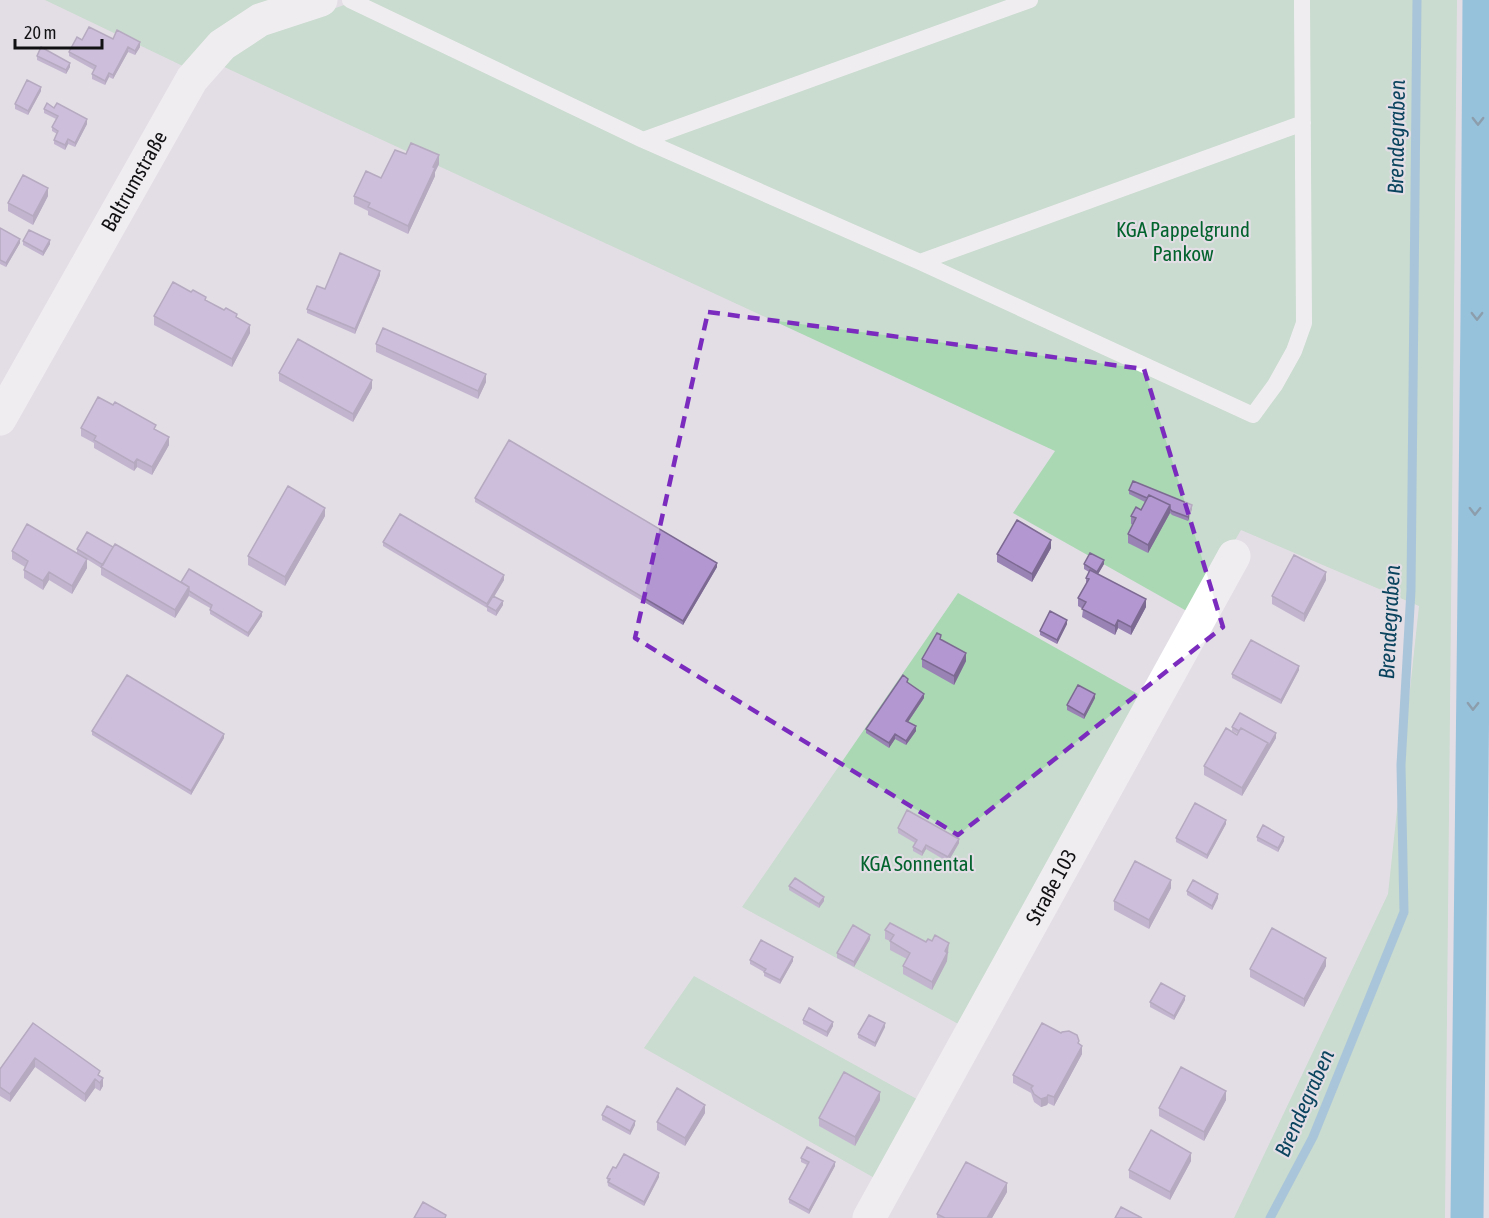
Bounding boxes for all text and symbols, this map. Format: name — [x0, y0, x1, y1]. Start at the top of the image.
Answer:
scale bar — [15, 12, 102, 50]
text: 20 m — [24, 22, 56, 43]
water label: Brendegraben — [1382, 79, 1410, 194]
one-way arrow — [1472, 117, 1484, 126]
street label: Baltrumstraße — [96, 126, 171, 235]
park label: KGA Pappelgrund Pankow — [1116, 217, 1250, 265]
one-way arrow — [1471, 312, 1483, 321]
one-way arrow — [1469, 507, 1481, 516]
water label: Brendegraben — [1373, 564, 1405, 680]
one-way arrow — [1467, 702, 1479, 711]
street label: Straße 103 — [1020, 845, 1081, 928]
park label: KGA Sonnental — [860, 851, 974, 875]
water label: Brendegraben — [1269, 1045, 1339, 1161]

